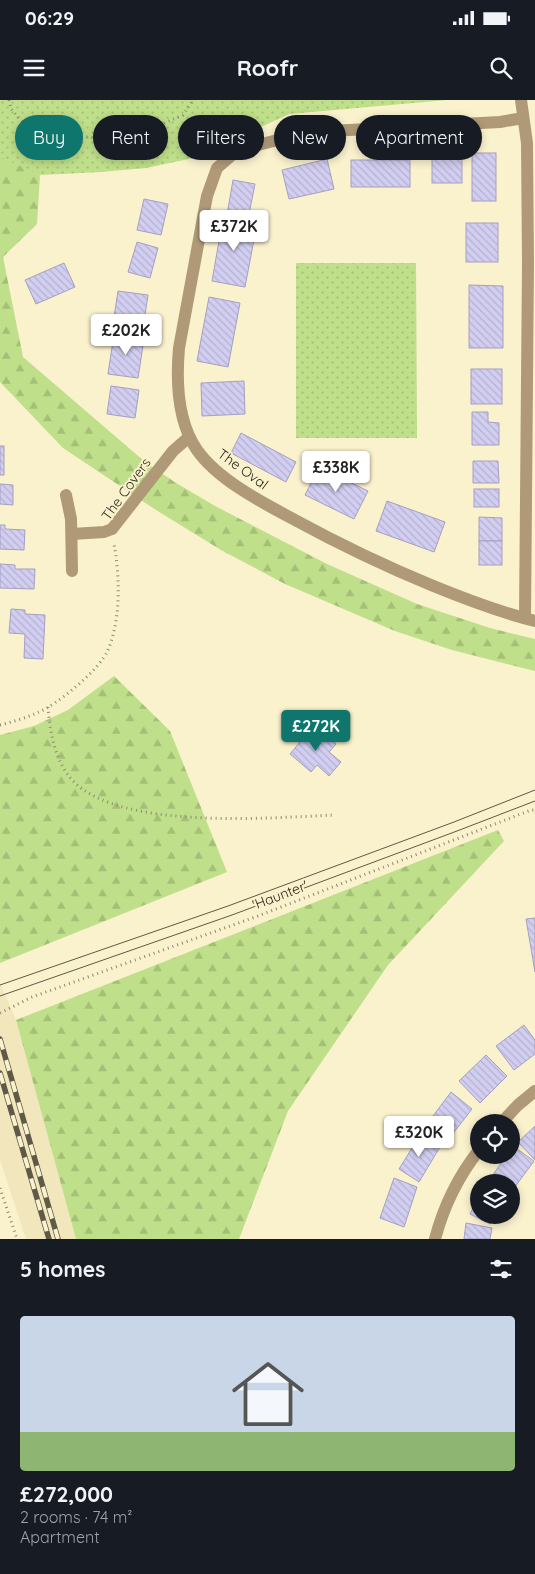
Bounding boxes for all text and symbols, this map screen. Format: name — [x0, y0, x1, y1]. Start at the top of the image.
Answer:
text: 06:29 — [25, 6, 74, 30]
icon: menu — [20, 54, 48, 82]
text: Roofr — [237, 54, 298, 82]
icon: search — [487, 54, 515, 82]
chip: Buy — [15, 115, 83, 160]
chip: Rent — [93, 115, 168, 160]
chip: Filters — [178, 115, 264, 160]
chip: New — [274, 115, 346, 160]
chip: Apartment — [356, 115, 482, 160]
pin: £372K — [199, 210, 269, 252]
text: £372K — [211, 216, 257, 236]
pin: £202K — [91, 314, 161, 356]
text: £202K — [102, 320, 150, 340]
street label: The Oval — [214, 445, 272, 493]
pin: £338K — [301, 450, 371, 493]
street label: The Covers — [97, 454, 155, 524]
text: £338K — [313, 457, 359, 477]
pin: £272K — [281, 710, 351, 752]
text: £272K — [292, 716, 340, 736]
street label: 'Haunter' — [250, 876, 311, 914]
map controls — [470, 1114, 520, 1224]
button: locate — [470, 1114, 520, 1164]
pin: £320K — [384, 1116, 454, 1158]
text: £320K — [395, 1122, 443, 1142]
button: layers — [470, 1174, 520, 1224]
icon: filters — [487, 1255, 515, 1283]
text: 5 homes — [20, 1256, 105, 1282]
icon: home — [223, 1349, 313, 1439]
text: £272,000 — [20, 1481, 113, 1507]
text: 2 rooms · 74 m² — [20, 1507, 132, 1527]
text: Apartment — [20, 1527, 100, 1547]

